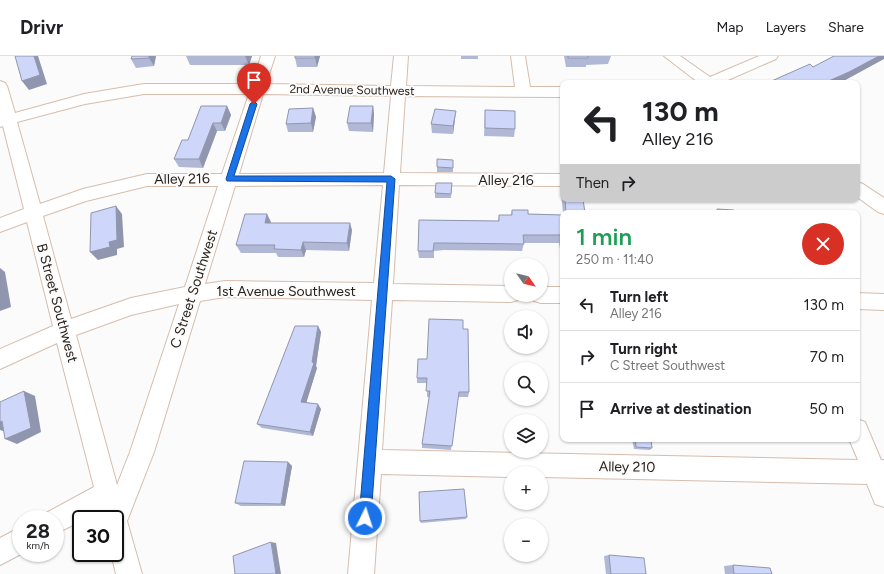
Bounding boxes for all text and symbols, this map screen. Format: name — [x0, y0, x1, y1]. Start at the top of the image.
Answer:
text: Drivr — [20, 16, 63, 39]
text: Map — [716, 19, 744, 36]
text: Layers — [766, 19, 806, 36]
text: Share — [828, 19, 864, 36]
pin — [237, 63, 271, 104]
icon: arrive — [243, 69, 265, 91]
street label: 2nd Avenue Southwest — [289, 82, 415, 98]
text: 130 m — [642, 94, 719, 128]
icon: left — [576, 96, 628, 148]
text: Alley 216 — [642, 128, 713, 150]
street label: Alley 216 — [154, 170, 210, 188]
street label: Alley 216 — [478, 172, 534, 189]
icon: right — [617, 172, 639, 194]
text: Then — [576, 174, 609, 192]
text: 1 min — [576, 222, 632, 251]
button: close — [802, 223, 844, 265]
street label: C Street Southwest — [167, 227, 221, 351]
street label: B Street Southwest — [33, 242, 81, 364]
text: 250 m · 11:40 — [576, 252, 654, 267]
north arrow — [504, 258, 548, 302]
map controls — [504, 258, 548, 562]
street label: 1st Avenue Southwest — [216, 283, 356, 300]
text: Turn left — [610, 288, 668, 306]
icon: left — [576, 294, 598, 316]
text: 130 m — [804, 296, 844, 314]
text: Alley 216 — [610, 306, 662, 321]
button: sound — [504, 310, 548, 354]
text: Turn right — [610, 340, 678, 358]
icon: right — [576, 346, 598, 368]
text: 70 m — [810, 348, 844, 366]
text: C Street Southwest — [610, 358, 725, 373]
button: search — [504, 362, 548, 406]
icon: arrive — [576, 398, 598, 420]
text: Arrive at destination — [610, 400, 751, 418]
text: 50 m — [809, 400, 844, 418]
button: layers — [504, 414, 548, 458]
street label: Alley 210 — [599, 458, 655, 476]
button: + — [504, 466, 548, 510]
position arrow — [344, 497, 386, 539]
speed limit sign: 30 — [72, 510, 124, 562]
button: − — [504, 518, 548, 562]
text: 28 — [26, 519, 50, 543]
text: km/h — [27, 539, 49, 552]

